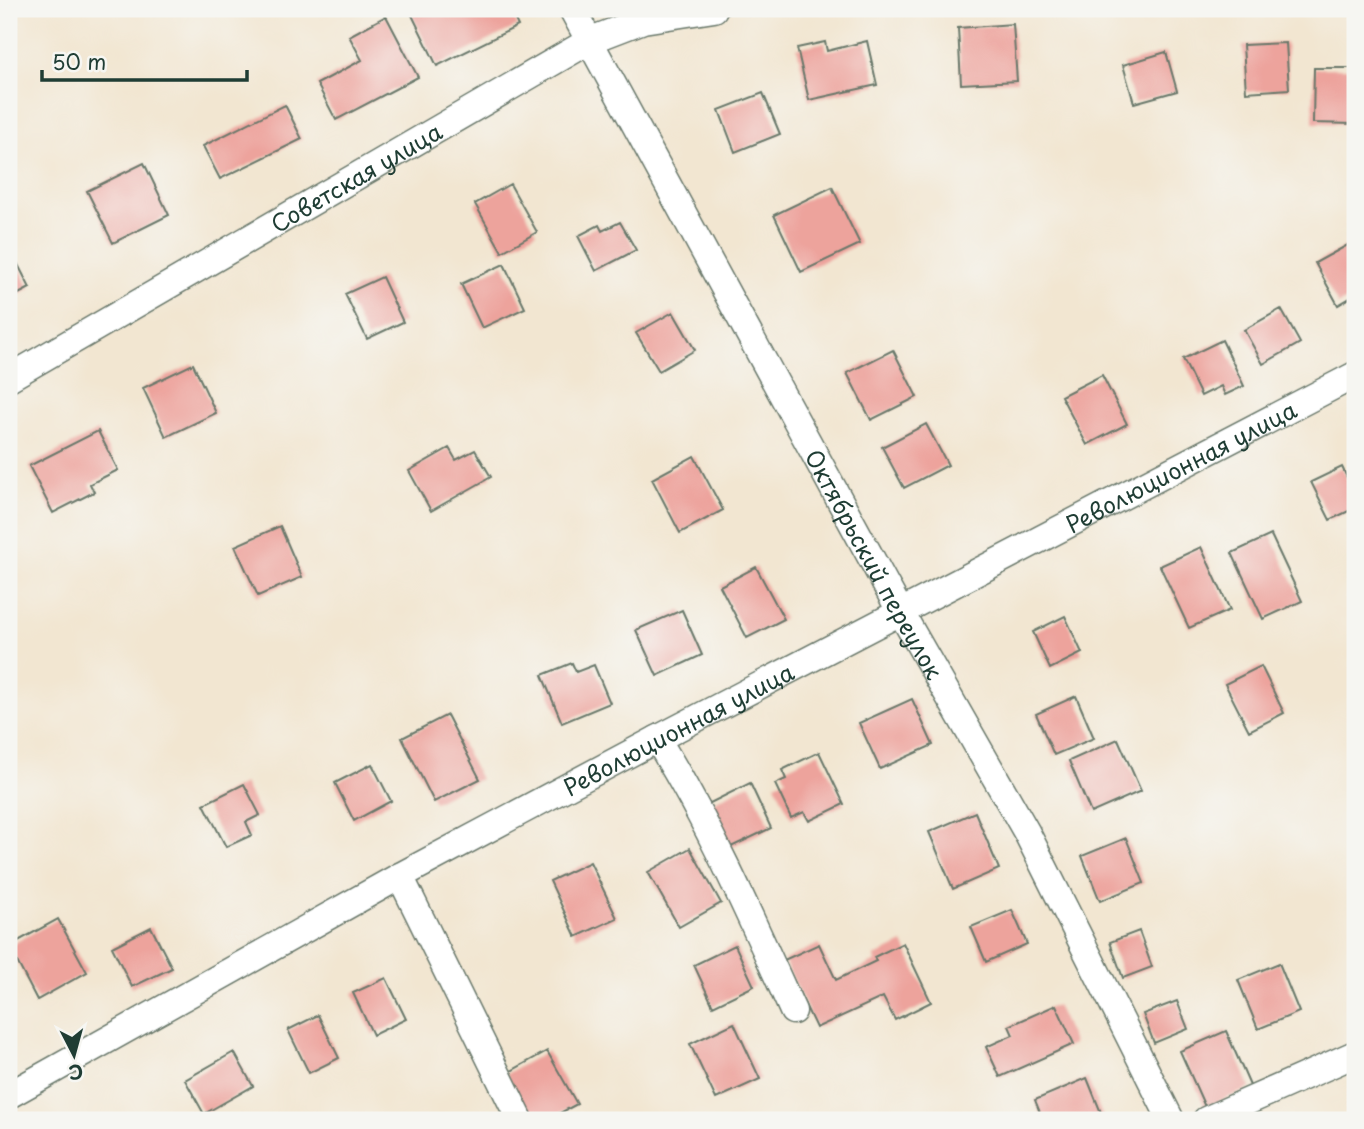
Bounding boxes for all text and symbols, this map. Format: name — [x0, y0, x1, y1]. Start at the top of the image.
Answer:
scale bar — [42, 38, 247, 82]
text: 50 m — [52, 45, 106, 77]
street label: Советская улица — [263, 113, 449, 240]
street label: Революционная улица — [1059, 391, 1303, 541]
street label: Октябрьский переулок — [797, 442, 953, 685]
street label: Революционная улица — [557, 653, 800, 804]
north arrow — [38, 1020, 108, 1090]
text: С — [67, 1058, 84, 1088]

